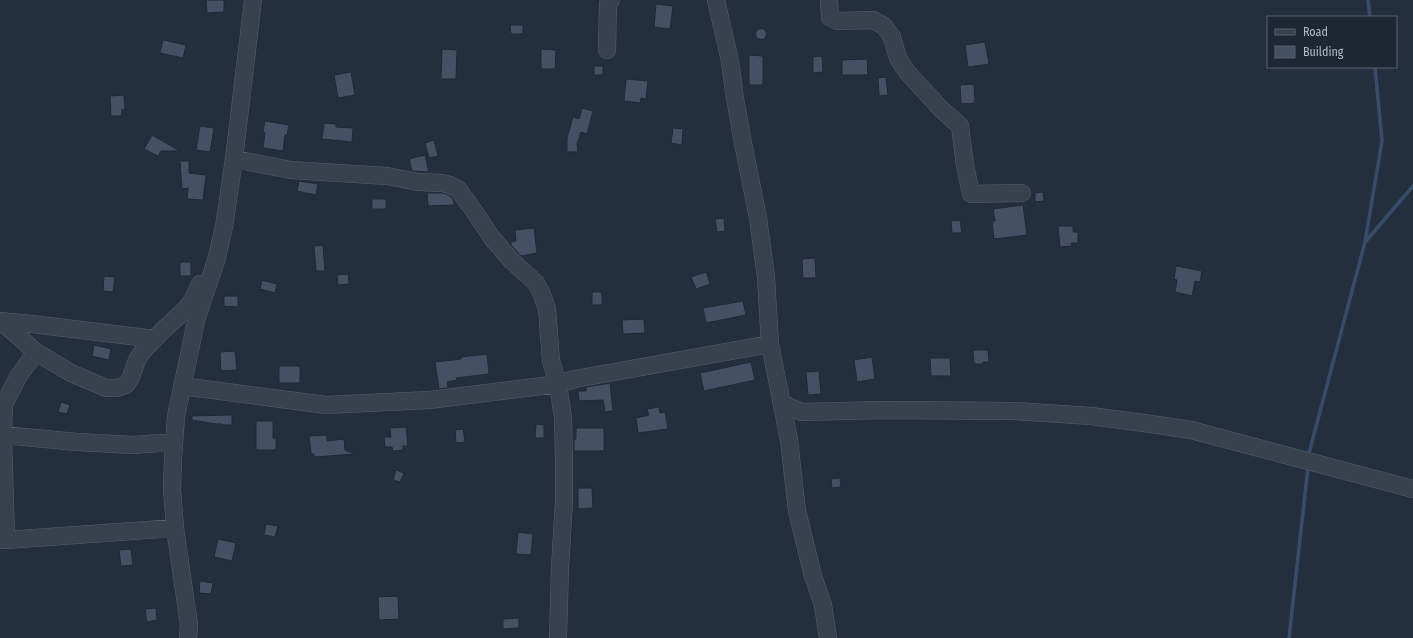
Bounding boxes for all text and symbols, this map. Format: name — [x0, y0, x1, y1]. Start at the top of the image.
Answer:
legend — [1267, 16, 1397, 68]
text: Road — [1303, 25, 1328, 39]
text: Building — [1303, 45, 1344, 59]

